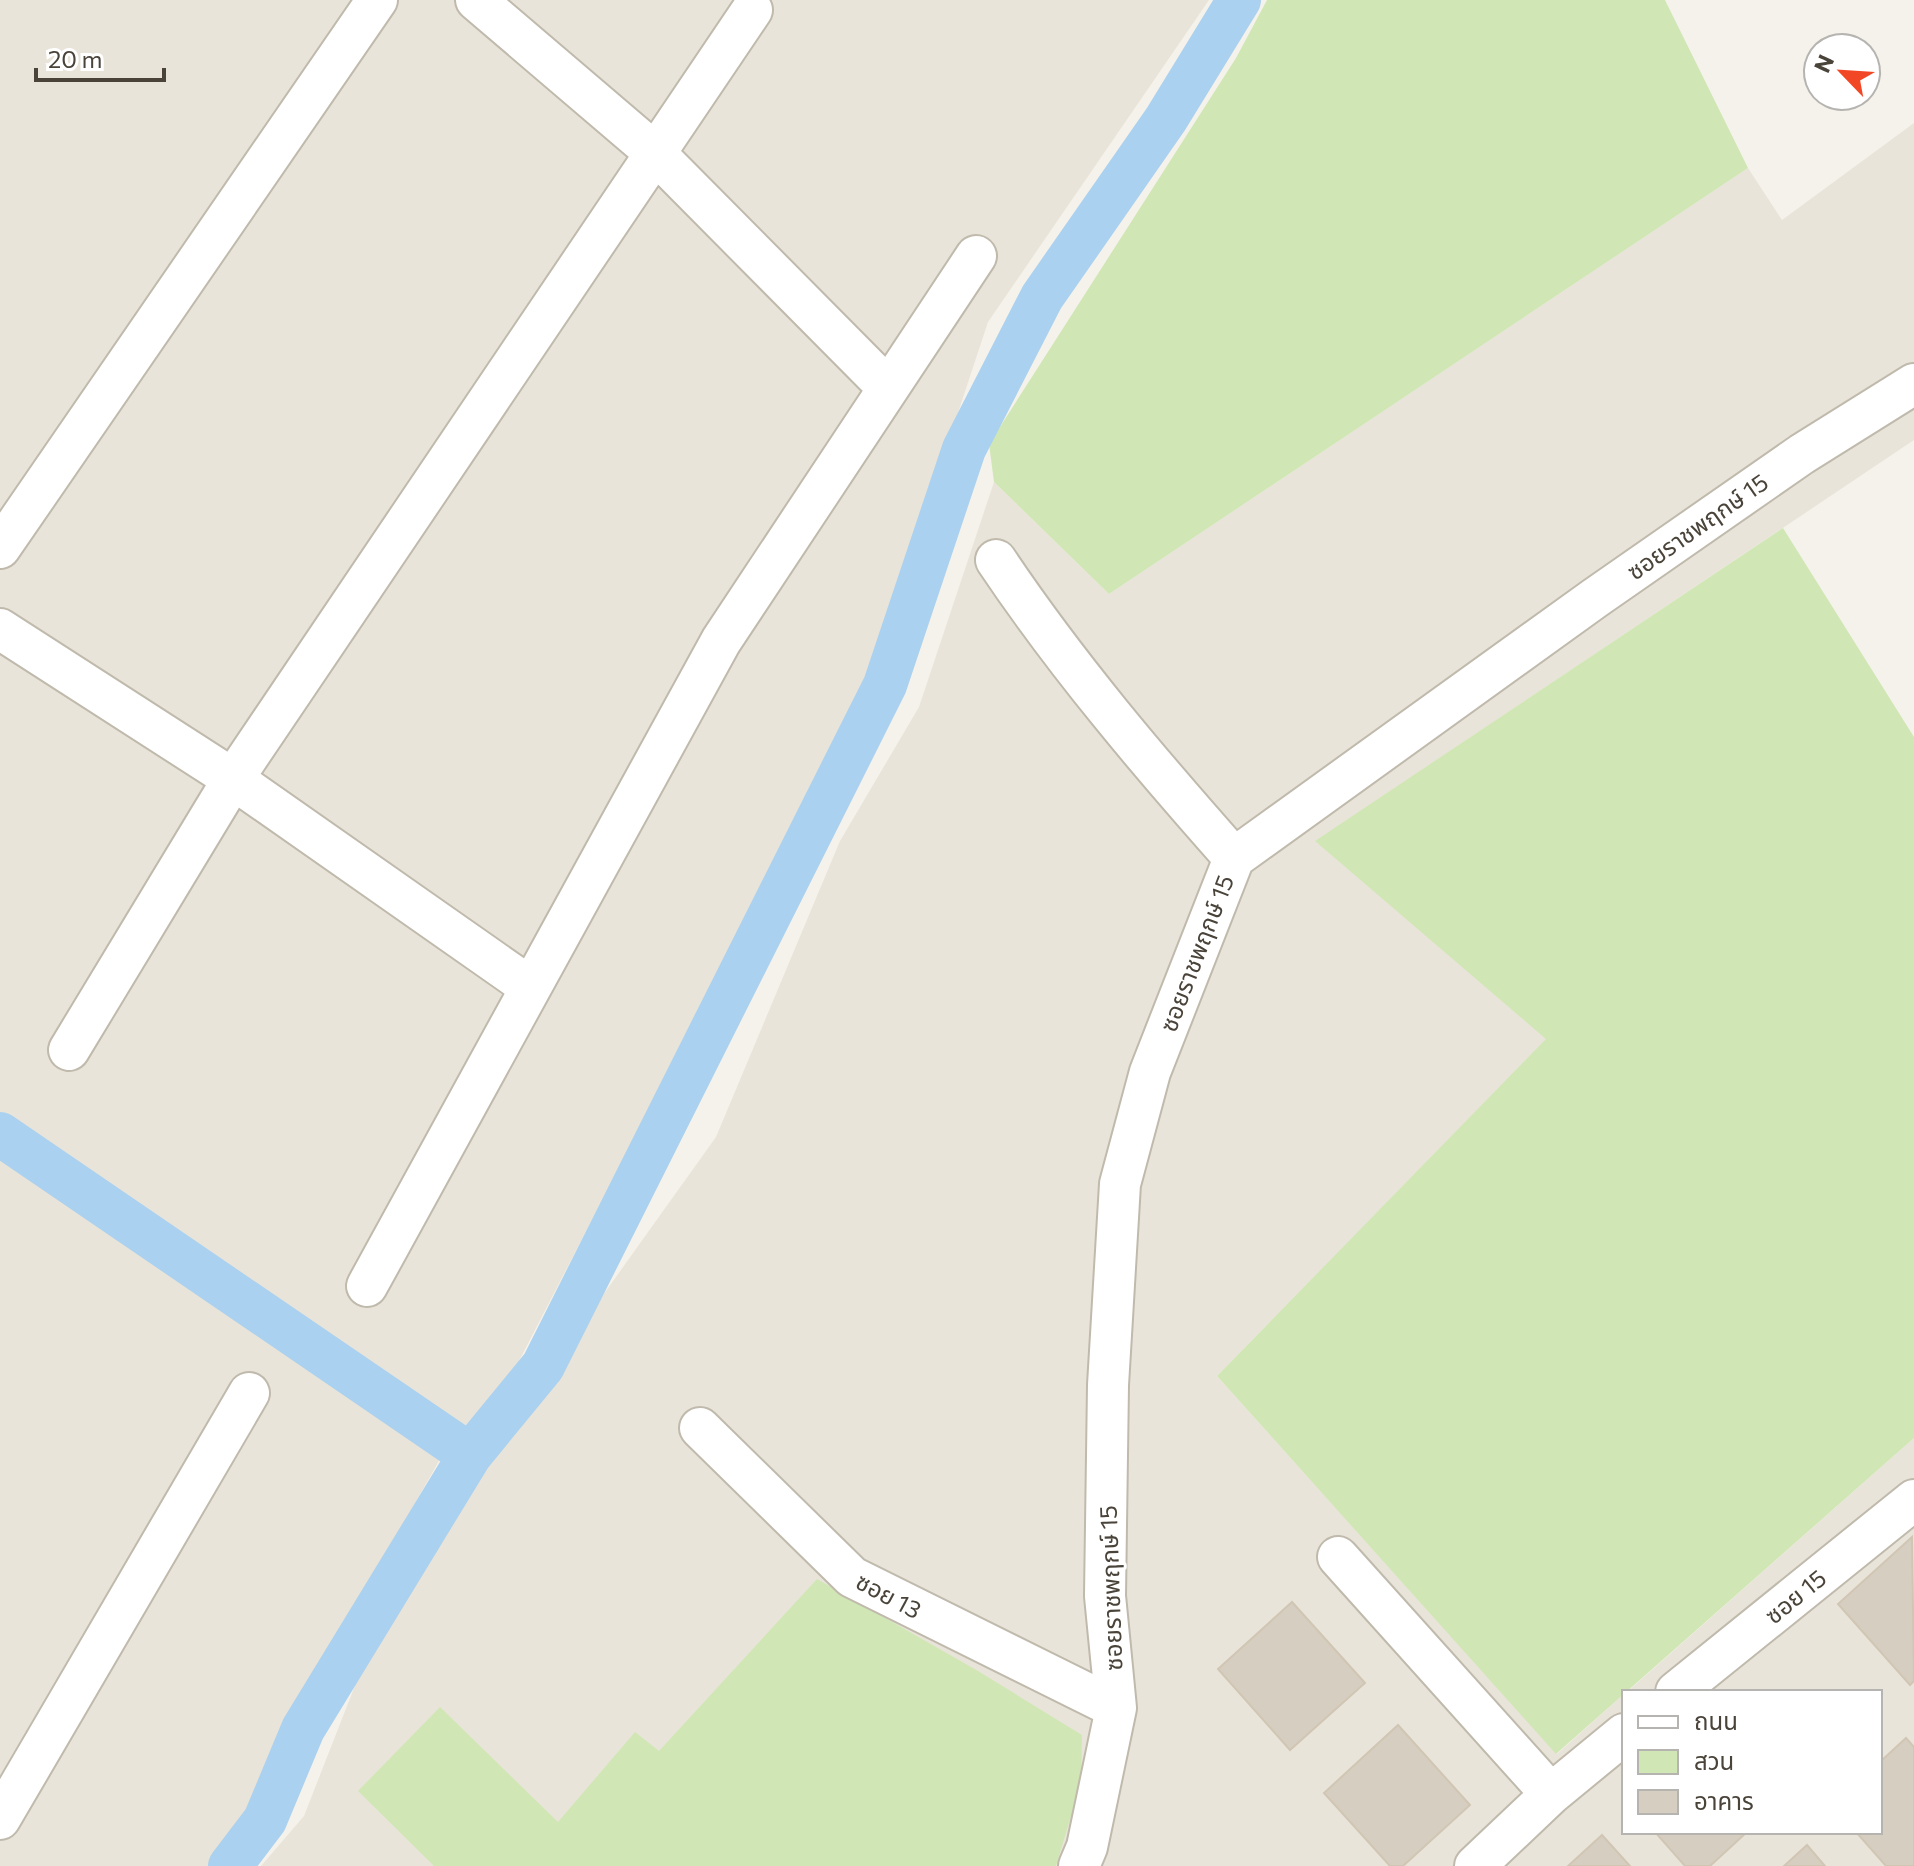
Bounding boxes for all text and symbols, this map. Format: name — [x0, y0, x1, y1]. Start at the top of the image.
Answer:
scale bar — [36, 32, 164, 82]
north arrow — [1802, 32, 1882, 112]
text: 20 m — [48, 44, 102, 73]
text: N — [1808, 50, 1839, 77]
street label: ซอยราชพฤกษ์ 15 — [1621, 467, 1773, 585]
street label: ซอยราชพฤกษ์ 15 — [1153, 871, 1239, 1035]
street label: ซอยราชพฤกษ์ 15 — [1093, 1505, 1127, 1671]
street label: ซอย 15 — [1759, 1563, 1831, 1629]
street label: ซอย 13 — [851, 1566, 927, 1624]
legend — [1622, 1690, 1882, 1834]
text: ถนน — [1694, 1706, 1738, 1735]
text: สวน — [1694, 1746, 1734, 1775]
text: อาคาร — [1694, 1786, 1754, 1815]

